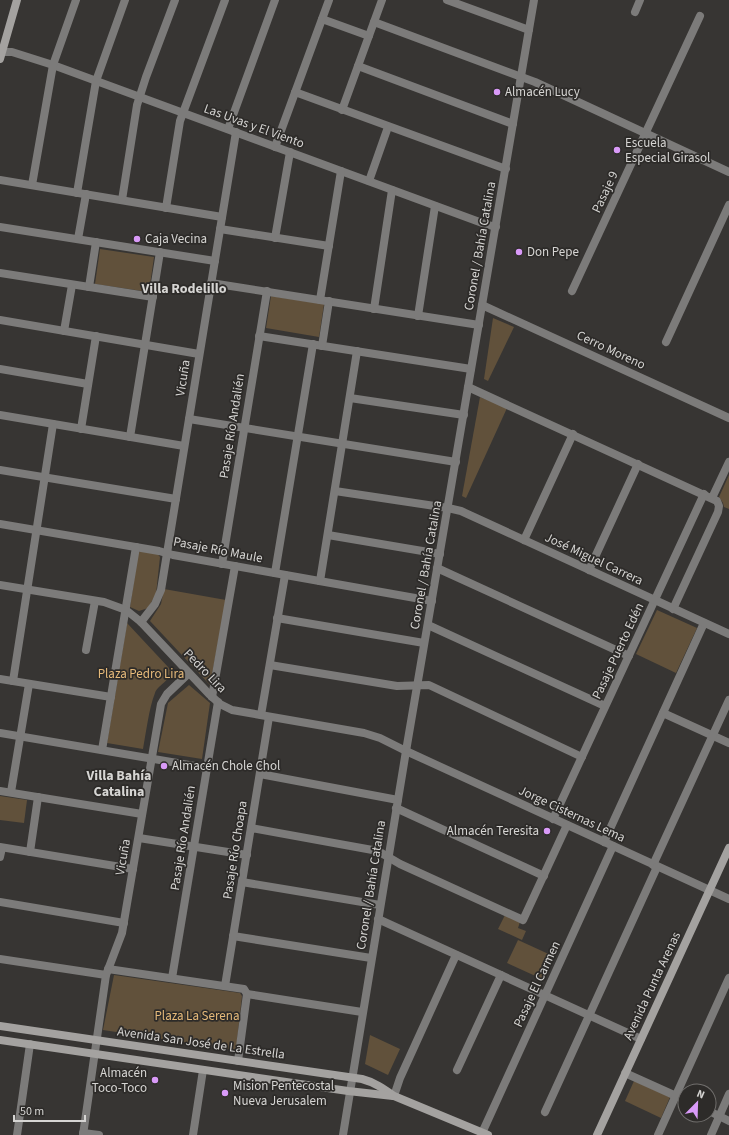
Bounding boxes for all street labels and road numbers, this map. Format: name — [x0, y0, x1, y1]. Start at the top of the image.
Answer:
street label: Las Uvas y El Viento — [201, 99, 307, 153]
street label: Pasaje 9 — [588, 168, 622, 216]
street label: Coronel / Bahía Catalina — [460, 180, 500, 312]
street label: Cerro Moreno — [574, 326, 648, 374]
street label: Vicuña — [171, 359, 195, 397]
street label: Pasaje Río Andalién — [215, 372, 249, 480]
street label: Coronel / Bahía Catalina — [406, 499, 446, 631]
street label: José Miguel Carrera — [542, 528, 646, 590]
street label: Pasaje Río Maule — [172, 533, 264, 567]
street label: Pasaje Puerto Edén — [588, 600, 648, 702]
street label: Pedro Lira — [179, 645, 231, 697]
street label: Jorge Cisternas Lema — [516, 781, 628, 847]
street label: Pasaje Río Andalién — [166, 784, 200, 892]
street label: Pasaje Río Choapa — [218, 800, 252, 900]
street label: Coronel / Bahía Catalina — [352, 819, 390, 951]
street label: Vicuña — [111, 837, 135, 877]
street label: Avenida Punta Arenas — [619, 928, 685, 1043]
street label: Pasaje El Carmen — [509, 938, 565, 1030]
street label: Avenida San José de La Estrella — [116, 1022, 286, 1064]

